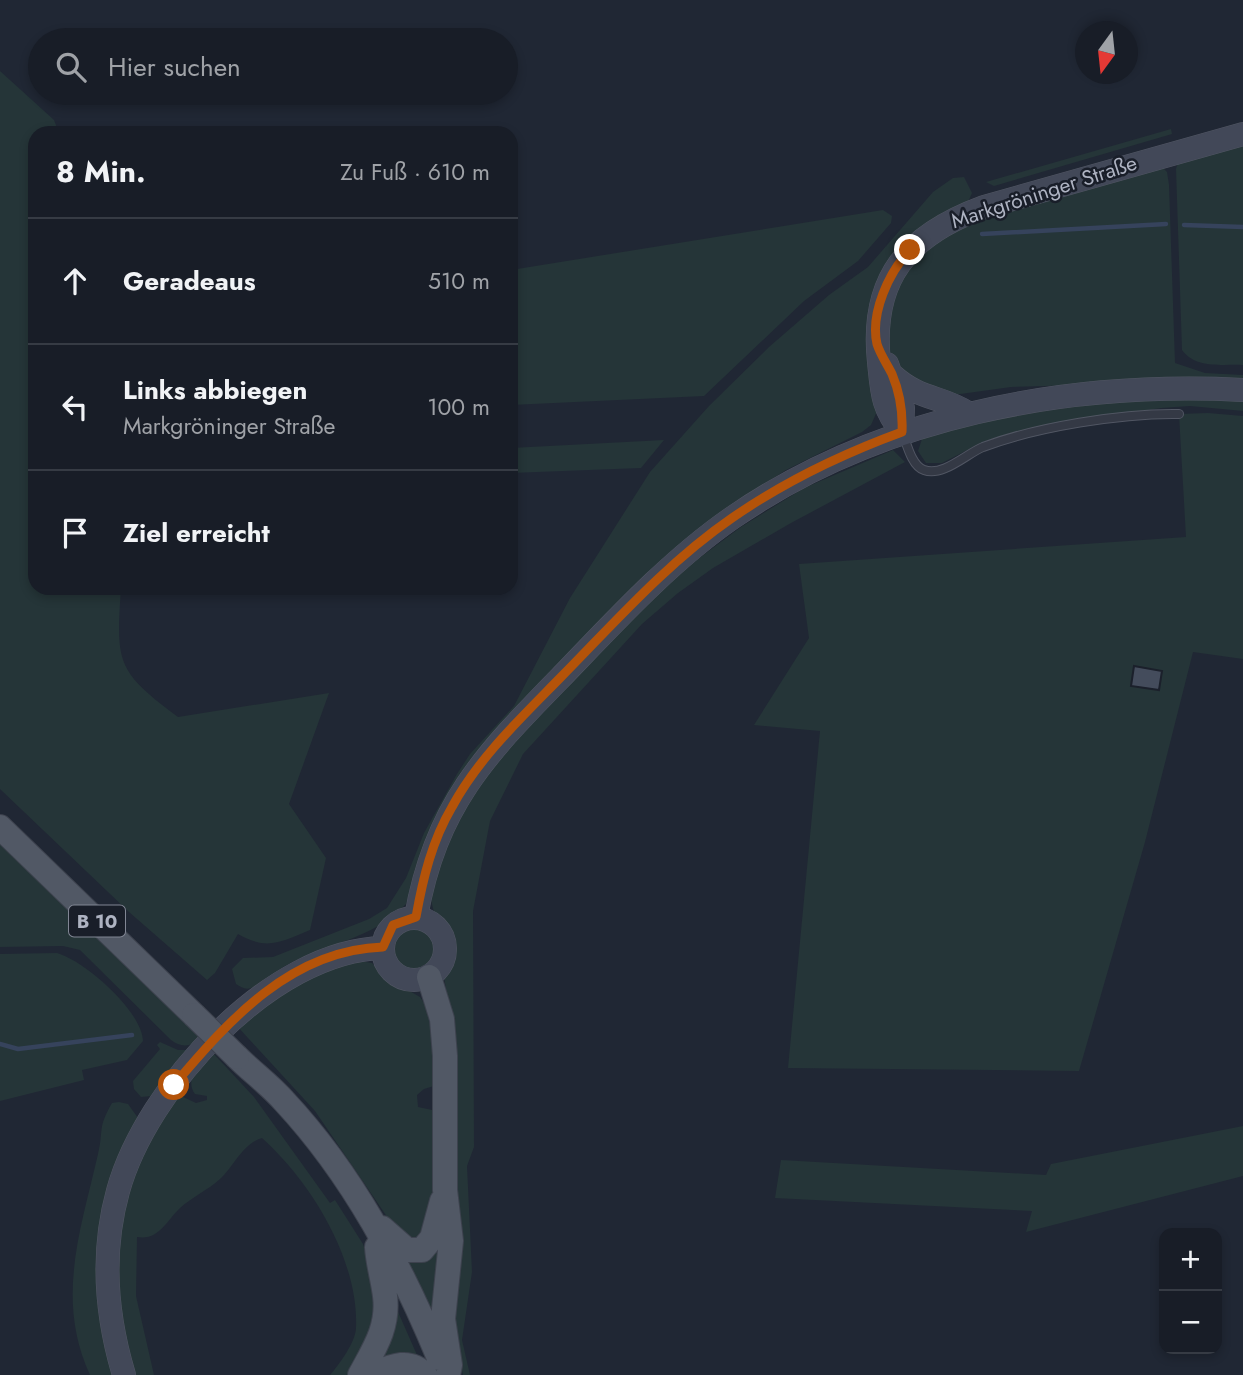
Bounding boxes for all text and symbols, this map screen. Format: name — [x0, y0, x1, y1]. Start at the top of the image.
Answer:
north arrow — [1075, 21, 1138, 84]
search box — [28, 28, 518, 105]
icon: search — [52, 48, 90, 86]
text: Hier suchen — [108, 48, 241, 86]
street label: Markgröninger Straße — [947, 148, 1141, 236]
text: 8 Min. — [56, 150, 146, 193]
text: Zu Fuß · 610 m — [340, 155, 490, 189]
route end — [894, 234, 925, 265]
icon: ahead — [56, 262, 94, 300]
text: Geradeaus — [123, 262, 256, 300]
text: 510 m — [428, 264, 490, 298]
text: Links abbiegen — [123, 371, 307, 409]
icon: left — [56, 388, 94, 426]
text: 100 m — [427, 390, 490, 424]
text: Markgröninger Straße — [123, 409, 335, 443]
icon: arrive — [56, 514, 94, 552]
text: Ziel erreicht — [123, 514, 270, 552]
road number: B 10 — [69, 906, 125, 937]
route start — [158, 1069, 189, 1100]
map controls — [1159, 1228, 1222, 1354]
button: + — [1159, 1228, 1222, 1291]
button: − — [1159, 1291, 1222, 1354]

